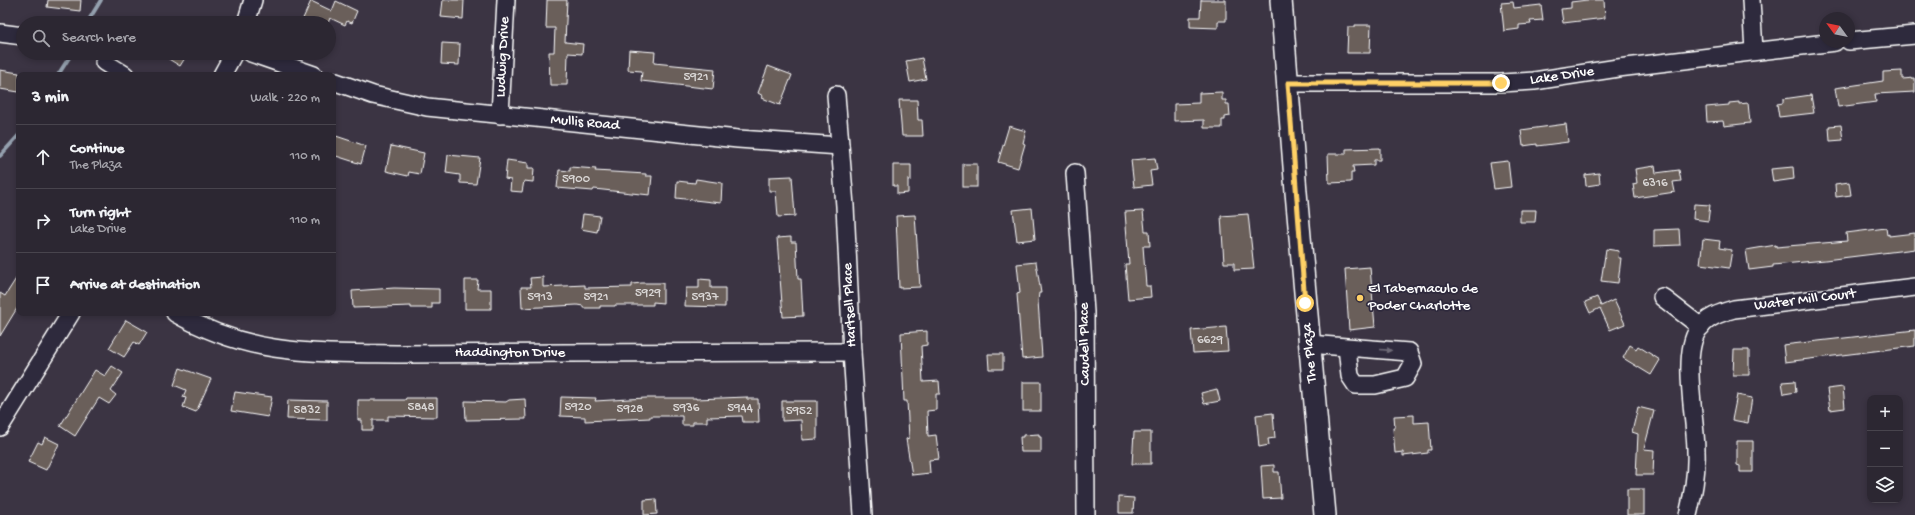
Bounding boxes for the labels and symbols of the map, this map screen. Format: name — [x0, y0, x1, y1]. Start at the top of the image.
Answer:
north arrow — [1819, 12, 1855, 48]
street label: Ludwig Drive — [492, 16, 514, 98]
street label: Lake Drive — [1529, 63, 1595, 89]
house number: 5921 — [684, 70, 708, 85]
route end — [1492, 74, 1510, 92]
street label: Mullis Road — [550, 111, 621, 135]
house number: 5900 — [562, 172, 591, 187]
house number: 6316 — [1642, 176, 1668, 191]
street label: Hartsell Place — [839, 262, 861, 348]
place label: El Tabernaculo de Poder Charlotte — [1367, 280, 1478, 315]
street label: Water Mill Court — [1753, 285, 1859, 315]
house number: 5929 — [635, 286, 662, 301]
house number: 5913 — [527, 290, 553, 305]
house number: 5921 — [584, 290, 608, 305]
house number: 5937 — [692, 290, 720, 305]
marker: El Tabernaculo de Poder Charlotte — [1355, 293, 1365, 303]
route start — [1296, 294, 1314, 312]
street label: Caudell Place — [1075, 302, 1095, 386]
street label: The Plaza — [1298, 322, 1322, 385]
house number: 6629 — [1197, 333, 1224, 348]
street label: Haddington Drive — [455, 344, 566, 362]
one-way arrow — [1380, 347, 1392, 353]
house number: 5848 — [407, 400, 435, 415]
house number: 5920 — [564, 400, 592, 415]
house number: 5936 — [673, 401, 700, 416]
house number: 5944 — [727, 401, 753, 416]
house number: 5928 — [617, 402, 643, 417]
house number: 5832 — [293, 403, 321, 418]
house number: 5952 — [786, 404, 813, 419]

